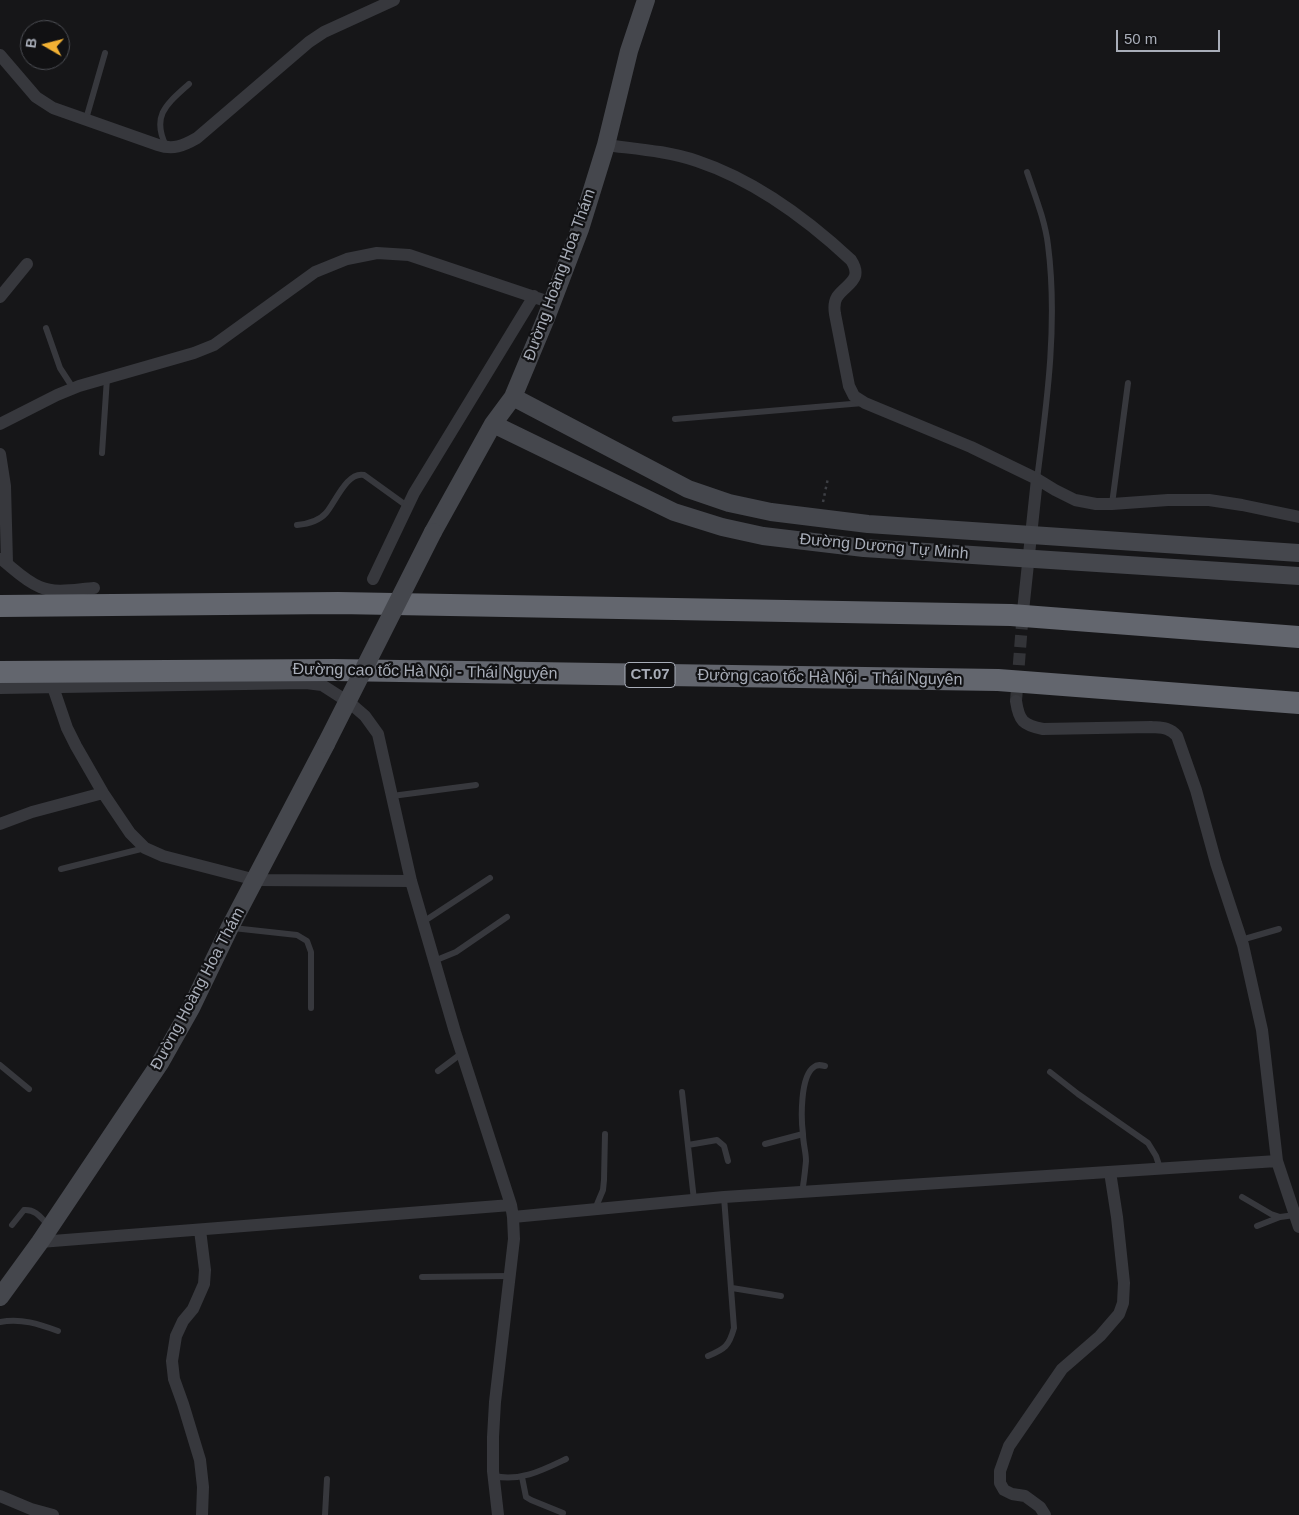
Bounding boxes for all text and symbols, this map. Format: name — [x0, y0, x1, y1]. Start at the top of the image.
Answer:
north arrow — [20, 20, 70, 70]
scale bar — [1119, 20, 1223, 52]
text: 50 m — [1124, 30, 1157, 47]
text: B — [23, 37, 40, 49]
street label: Đường Hoàng Hoa Thám — [520, 187, 600, 363]
street label: Đường Dương Tự Minh — [799, 530, 969, 564]
street label: Đường cao tốc Hà Nội - Thái Nguyên — [292, 660, 558, 684]
road number: CT.07 — [625, 662, 675, 688]
street label: Đường cao tốc Hà Nội - Thái Nguyên — [697, 666, 963, 690]
street label: Đường Hoàng Hoa Thám — [147, 904, 249, 1074]

